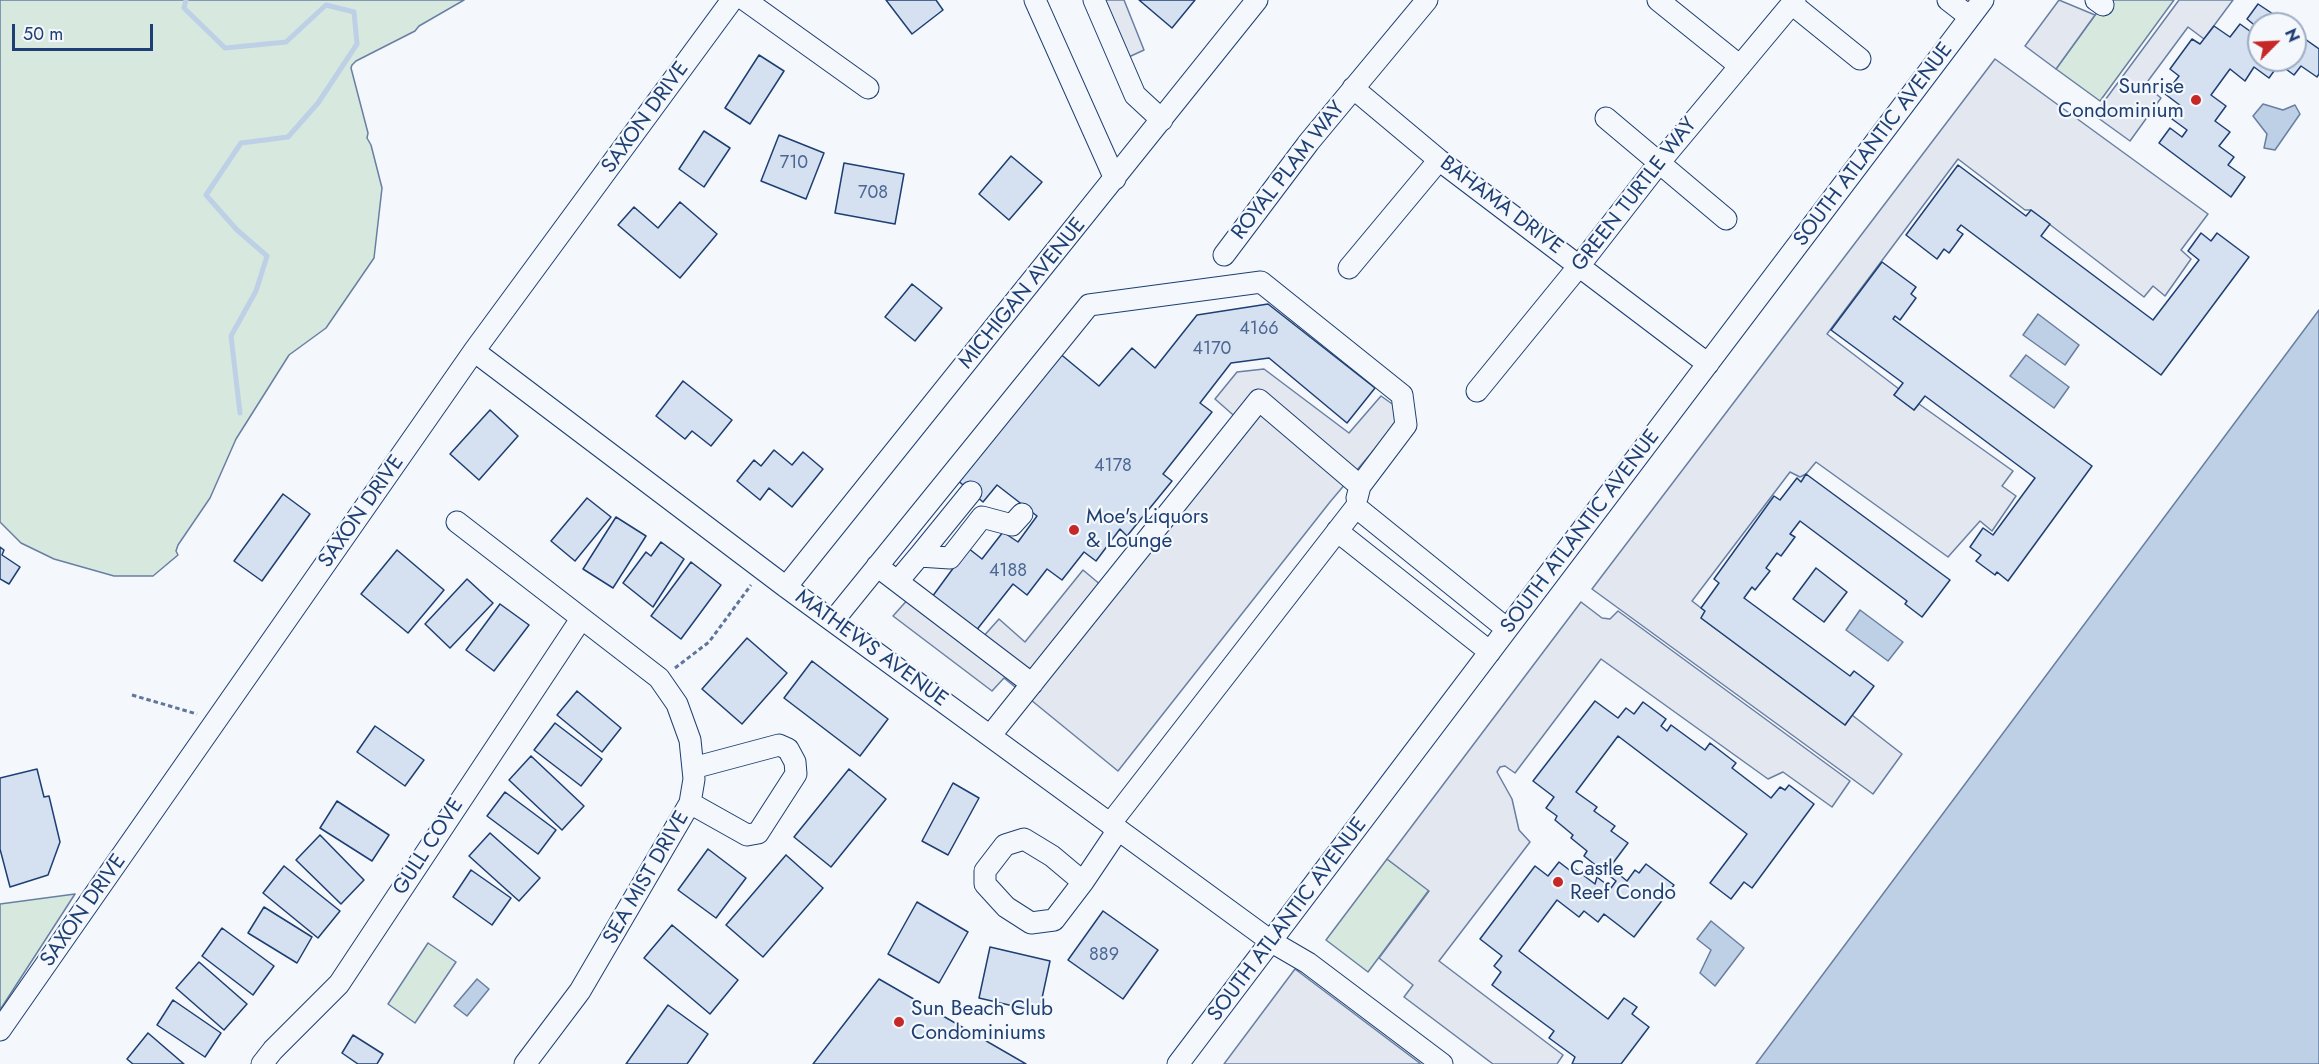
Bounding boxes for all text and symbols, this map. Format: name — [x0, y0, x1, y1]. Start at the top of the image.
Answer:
scale bar — [15, 12, 156, 50]
north arrow — [2247, 12, 2307, 72]
text: 50 m — [23, 21, 63, 47]
text: N — [2279, 25, 2305, 46]
street label: SOUTH ATLANTIC AVENUE — [1789, 38, 1959, 252]
street label: SAXON DRIVE — [597, 57, 695, 179]
place label: Sunrise Condominium — [2058, 75, 2184, 125]
marker: Sunrise Condominium — [2189, 93, 2203, 107]
street label: ROYAL PLAM WAY — [1227, 97, 1351, 245]
street label: GREEN TURTLE WAY — [1567, 113, 1703, 277]
street label: BAHAMA DRIVE — [1434, 151, 1568, 261]
house number: 710 — [780, 153, 808, 175]
house number: 708 — [858, 183, 888, 205]
street label: MICHIGAN AVENUE — [954, 213, 1092, 375]
house number: 4166 — [1239, 319, 1279, 341]
house number: 4170 — [1193, 339, 1231, 361]
street label: SOUTH ATLANTIC AVENUE — [1496, 425, 1666, 639]
street label: SAXON DRIVE — [314, 451, 410, 573]
house number: 4178 — [1094, 456, 1132, 478]
place label: Moe's Liquors & Lounge — [1086, 505, 1208, 555]
marker: Moe's Liquors & Lounge — [1067, 523, 1081, 537]
house number: 4188 — [989, 561, 1027, 583]
street label: MATHEWS AVENUE — [790, 585, 952, 713]
street label: GULL COVE — [388, 794, 470, 900]
street label: SEA MIST DRIVE — [599, 807, 695, 949]
street label: SOUTH ATLANTIC AVENUE — [1203, 813, 1373, 1027]
street label: SAXON DRIVE — [36, 850, 132, 972]
place label: Castle Reef Condo — [1570, 857, 1676, 907]
marker: Castle Reef Condo — [1551, 875, 1565, 889]
house number: 889 — [1089, 945, 1119, 967]
place label: Sun Beach Club Condominiums — [911, 997, 1053, 1047]
marker: Sun Beach Club Condominiums — [892, 1015, 906, 1029]

